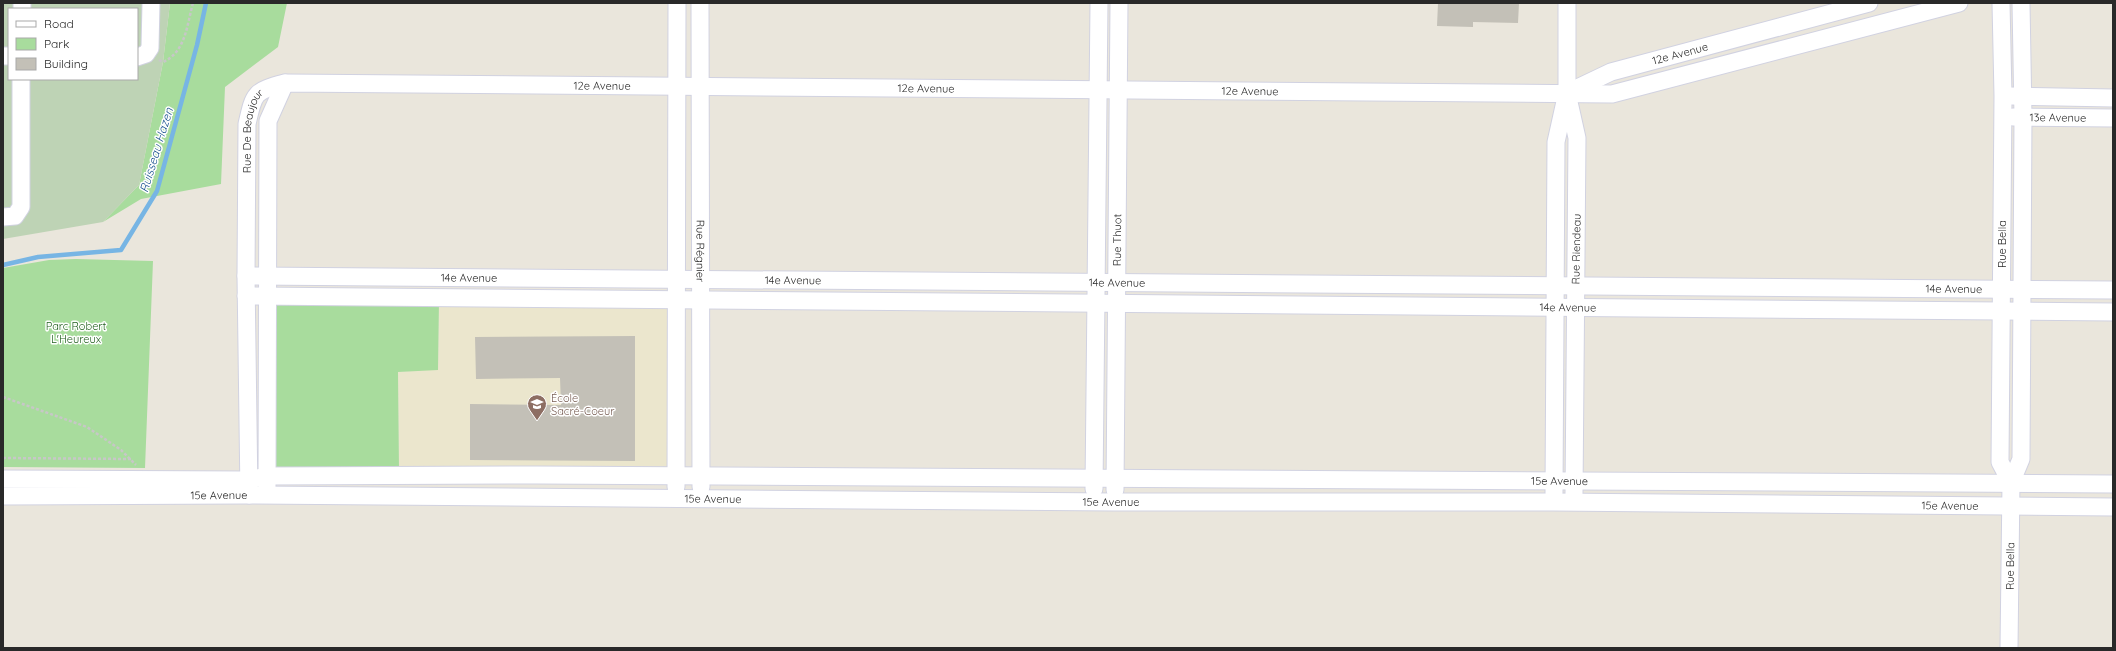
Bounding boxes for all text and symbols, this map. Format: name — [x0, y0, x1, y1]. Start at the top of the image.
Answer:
legend — [8, 8, 138, 80]
text: Road — [44, 16, 74, 31]
text: Park — [44, 36, 69, 51]
street label: 12e Avenue — [1651, 39, 1709, 68]
text: Building — [44, 56, 88, 71]
street label: 12e Avenue — [574, 78, 631, 93]
street label: 12e Avenue — [898, 81, 955, 96]
street label: 12e Avenue — [1222, 84, 1279, 98]
street label: Rue De Beaujour — [240, 85, 266, 173]
water label: Ruisseau Hazen — [136, 105, 176, 194]
street label: 13e Avenue — [2030, 110, 2086, 125]
street label: Rue Riendeau — [1568, 213, 1584, 285]
street label: Rue Thuot — [1110, 214, 1124, 266]
street label: Rue Régnier — [693, 220, 708, 283]
street label: Rue Bella — [1995, 220, 2009, 268]
street label: 14e Avenue — [441, 270, 497, 285]
street label: 14e Avenue — [765, 273, 821, 287]
street label: 14e Avenue — [1089, 275, 1145, 290]
street label: 14e Avenue — [1926, 282, 1982, 296]
street label: 14e Avenue — [1540, 300, 1596, 315]
park label: Parc Robert L'Heureux — [46, 319, 107, 346]
place label: École Sacré-Coeur — [551, 391, 615, 418]
school or university icon: École Sacré-Coeur — [526, 393, 548, 421]
street label: 15e Avenue — [1531, 474, 1588, 488]
street label: 15e Avenue — [190, 488, 248, 502]
street label: 15e Avenue — [684, 492, 742, 506]
street label: 15e Avenue — [1082, 495, 1139, 509]
street label: 15e Avenue — [1921, 498, 1978, 513]
street label: Rue Bella — [2003, 542, 2017, 590]

